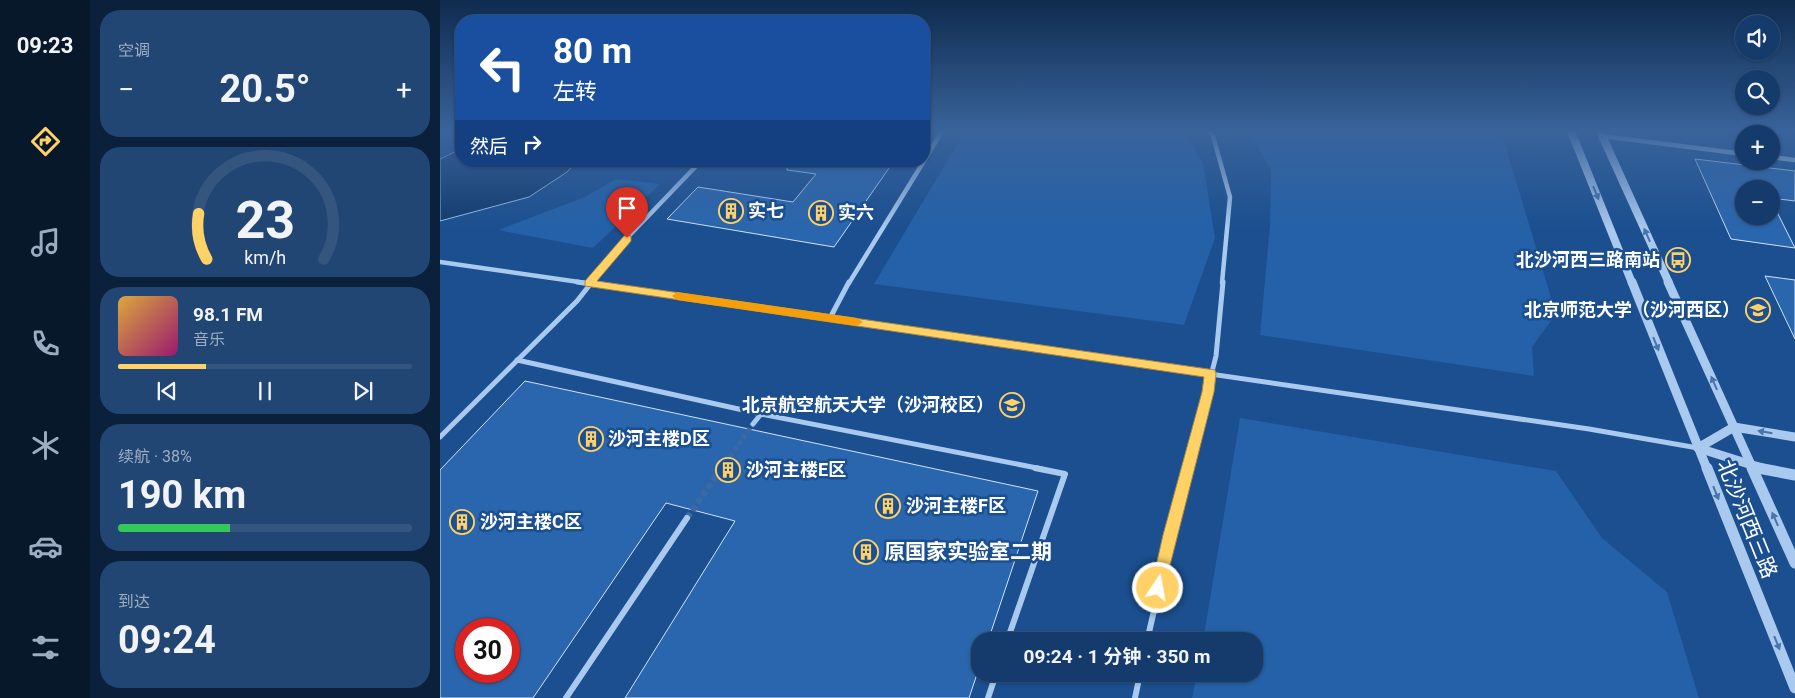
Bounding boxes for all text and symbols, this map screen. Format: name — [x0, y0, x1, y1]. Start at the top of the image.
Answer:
map controls — [1735, 15, 1780, 225]
button: sound — [1735, 15, 1780, 60]
text: 80 m — [553, 31, 632, 72]
text: 09:23 — [17, 33, 73, 58]
icon: left — [470, 35, 535, 100]
text: 空调 — [118, 41, 150, 60]
text: 20.5° — [219, 67, 311, 111]
button: search — [1735, 70, 1780, 115]
text: − — [118, 73, 134, 106]
text: + — [396, 73, 412, 106]
text: 左转 — [553, 79, 597, 104]
icon: directions — [28, 124, 63, 159]
button: + — [1735, 125, 1780, 170]
icon: right — [518, 130, 546, 158]
text: 然后 — [470, 135, 508, 158]
button: − — [1735, 180, 1780, 225]
one-way arrow — [1592, 186, 1600, 200]
pin — [606, 187, 648, 238]
text: 23 — [235, 190, 295, 251]
icon: arrive — [613, 194, 641, 222]
building icon: 实七 — [718, 198, 744, 224]
place label: 实七 — [748, 200, 784, 221]
building icon: 实六 — [808, 200, 834, 226]
place label: 实六 — [838, 202, 874, 223]
icon: music — [28, 225, 63, 260]
one-way arrow — [1643, 228, 1651, 242]
text: km/h — [244, 247, 286, 268]
bus stop icon: 北沙河西三路南站 — [1665, 247, 1691, 273]
place label: 北沙河西三路南站 — [1516, 249, 1660, 270]
school or university icon: 北京师范大学（沙河西区） — [1745, 297, 1771, 323]
place label: 北京师范大学（沙河西区） — [1524, 299, 1740, 320]
text: 98.1 FM — [193, 303, 263, 326]
icon: phone — [28, 326, 63, 361]
text: 音乐 — [193, 330, 225, 349]
one-way arrow — [1652, 337, 1660, 352]
one-way arrow — [1710, 376, 1718, 390]
icon: previous — [153, 377, 181, 405]
icon: pause — [251, 377, 279, 405]
icon: next — [349, 377, 377, 405]
school or university icon: 北京航空航天大学（沙河校区） — [999, 392, 1025, 418]
place label: 北京航空航天大学（沙河校区） — [742, 394, 994, 415]
building icon: 沙河主楼D区 — [578, 426, 604, 452]
icon: climate — [28, 428, 63, 463]
place label: 沙河主楼D区 — [608, 428, 710, 449]
one-way arrow — [1756, 428, 1772, 436]
text: 续航 · 38% — [118, 447, 192, 466]
street label: 北沙河西三路 — [1712, 456, 1782, 582]
building icon: 沙河主楼E区 — [715, 457, 741, 483]
place label: 沙河主楼E区 — [746, 459, 846, 480]
text: 190 km — [118, 473, 246, 517]
one-way arrow — [1712, 486, 1720, 501]
building icon: 沙河主楼F区 — [875, 493, 901, 519]
place label: 沙河主楼F区 — [906, 495, 1006, 516]
building icon: 沙河主楼C区 — [449, 509, 475, 535]
place label: 沙河主楼C区 — [480, 511, 582, 532]
one-way arrow — [1771, 512, 1779, 526]
icon: car — [28, 529, 63, 564]
building icon: 原国家实验室二期 — [853, 539, 879, 565]
place label: 原国家实验室二期 — [884, 540, 1052, 564]
position arrow — [1131, 561, 1183, 613]
text: 到达 — [118, 592, 150, 611]
text: 09:24 — [118, 618, 216, 662]
speed limit sign: 30 — [455, 618, 520, 683]
icon: filters — [28, 630, 63, 665]
one-way arrow — [1774, 636, 1781, 651]
text: 09:24 · 1 分钟 · 350 m — [1024, 645, 1210, 668]

